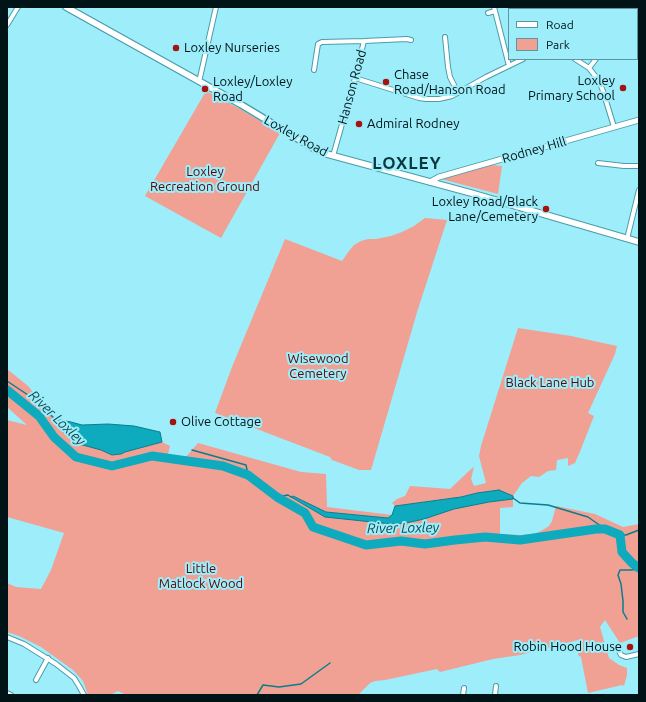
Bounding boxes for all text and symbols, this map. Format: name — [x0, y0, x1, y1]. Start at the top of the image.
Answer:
legend — [508, 8, 638, 60]
text: Road — [546, 18, 574, 31]
text: Park — [546, 38, 570, 51]
place label: Loxley Nurseries — [184, 40, 280, 56]
marker: Loxley Nurseries — [171, 43, 181, 53]
street label: Hanson Road — [335, 48, 369, 126]
place label: Chase Road/Hanson Road — [394, 67, 506, 98]
place label: Loxley Primary School — [528, 73, 615, 104]
place label: Loxley/Loxley Road — [213, 74, 293, 105]
marker: Chase Road/Hanson Road — [381, 77, 391, 87]
marker: Loxley Primary School — [618, 83, 628, 93]
marker: Loxley/Loxley Road — [200, 84, 210, 94]
street label: Loxley Road — [261, 112, 331, 160]
place label: Admiral Rodney — [367, 116, 460, 132]
marker: Admiral Rodney — [354, 119, 364, 129]
street label: Rodney Hill — [500, 133, 568, 167]
district label: LOXLEY — [372, 153, 442, 173]
park label: Loxley Recreation Ground — [150, 164, 260, 195]
place label: Loxley Road/Black Lane/Cemetery — [432, 194, 538, 225]
marker: Loxley Road/Black Lane/Cemetery — [541, 204, 551, 214]
park label: Wisewood Cemetery — [287, 351, 349, 382]
park label: Black Lane Hub — [506, 375, 594, 391]
water label: River Loxley — [25, 387, 89, 449]
place label: Olive Cottage — [181, 414, 261, 430]
marker: Olive Cottage — [168, 417, 178, 427]
water label: River Loxley — [367, 519, 439, 537]
park label: Little Matlock Wood — [159, 561, 243, 592]
place label: Robin Hood House — [513, 639, 622, 655]
marker: Robin Hood House — [625, 642, 635, 652]

